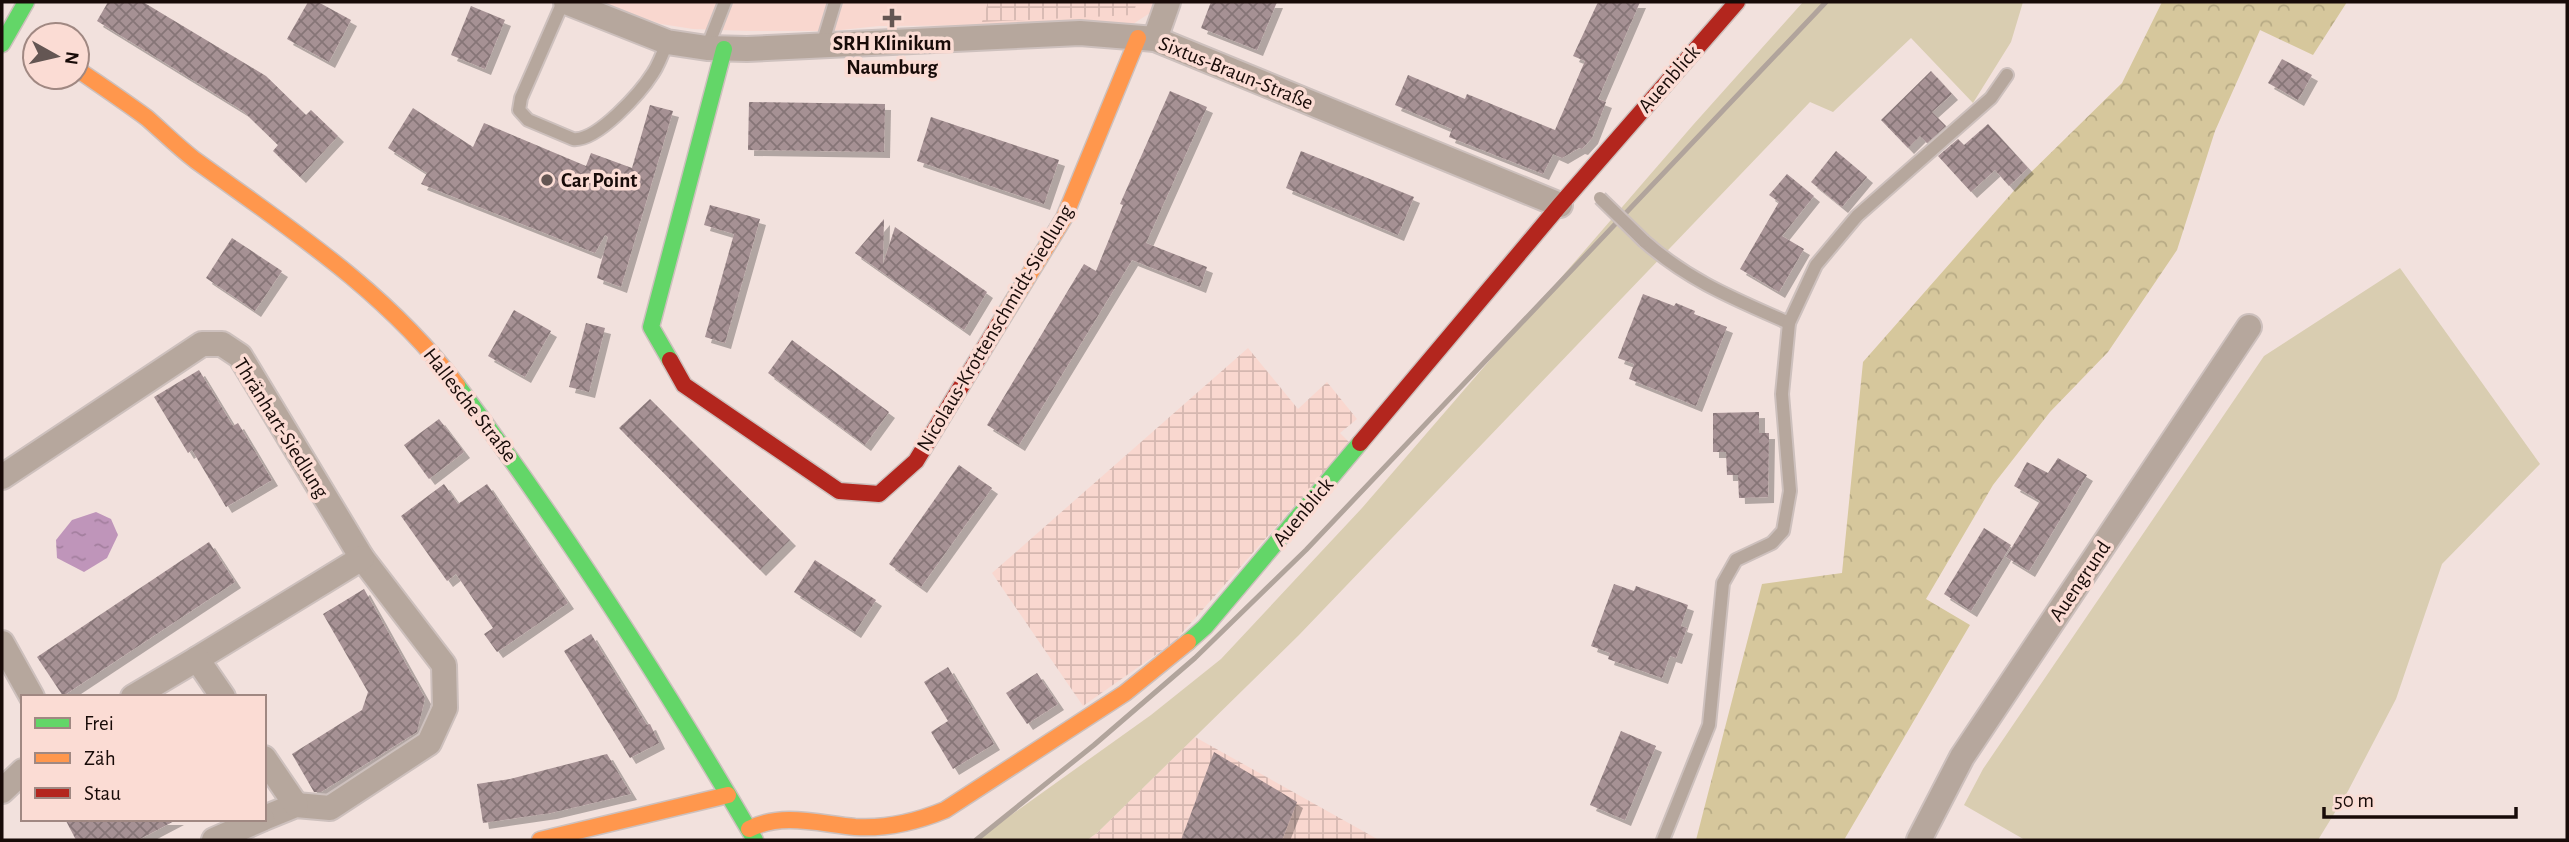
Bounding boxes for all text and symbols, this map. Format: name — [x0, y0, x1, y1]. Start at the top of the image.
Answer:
marker: SRH Klinikum Naumburg — [882, 8, 902, 28]
north arrow — [21, 21, 91, 91]
street label: Sixtus-Braun-Straße — [1156, 32, 1316, 114]
place label: SRH Klinikum Naumburg — [833, 33, 951, 78]
street label: Auenblick — [1634, 41, 1704, 117]
text: N — [61, 50, 82, 66]
place label: Car Point — [561, 170, 637, 191]
marker: Car Point — [539, 172, 555, 188]
street label: Nicolaus-Krottenschmidt-Siedlung — [913, 200, 1077, 455]
street label: Hallesche Straße — [419, 344, 521, 466]
street label: Thränhart-Siedlung — [230, 355, 333, 502]
street label: Auenblick — [1269, 474, 1338, 550]
street label: Auengrund — [2046, 537, 2115, 625]
legend — [21, 695, 266, 821]
text: Frei — [84, 713, 114, 734]
text: Zäh — [84, 748, 116, 769]
scale bar — [2324, 776, 2516, 820]
text: Stau — [84, 783, 121, 804]
text: 50 m — [2334, 790, 2374, 811]

